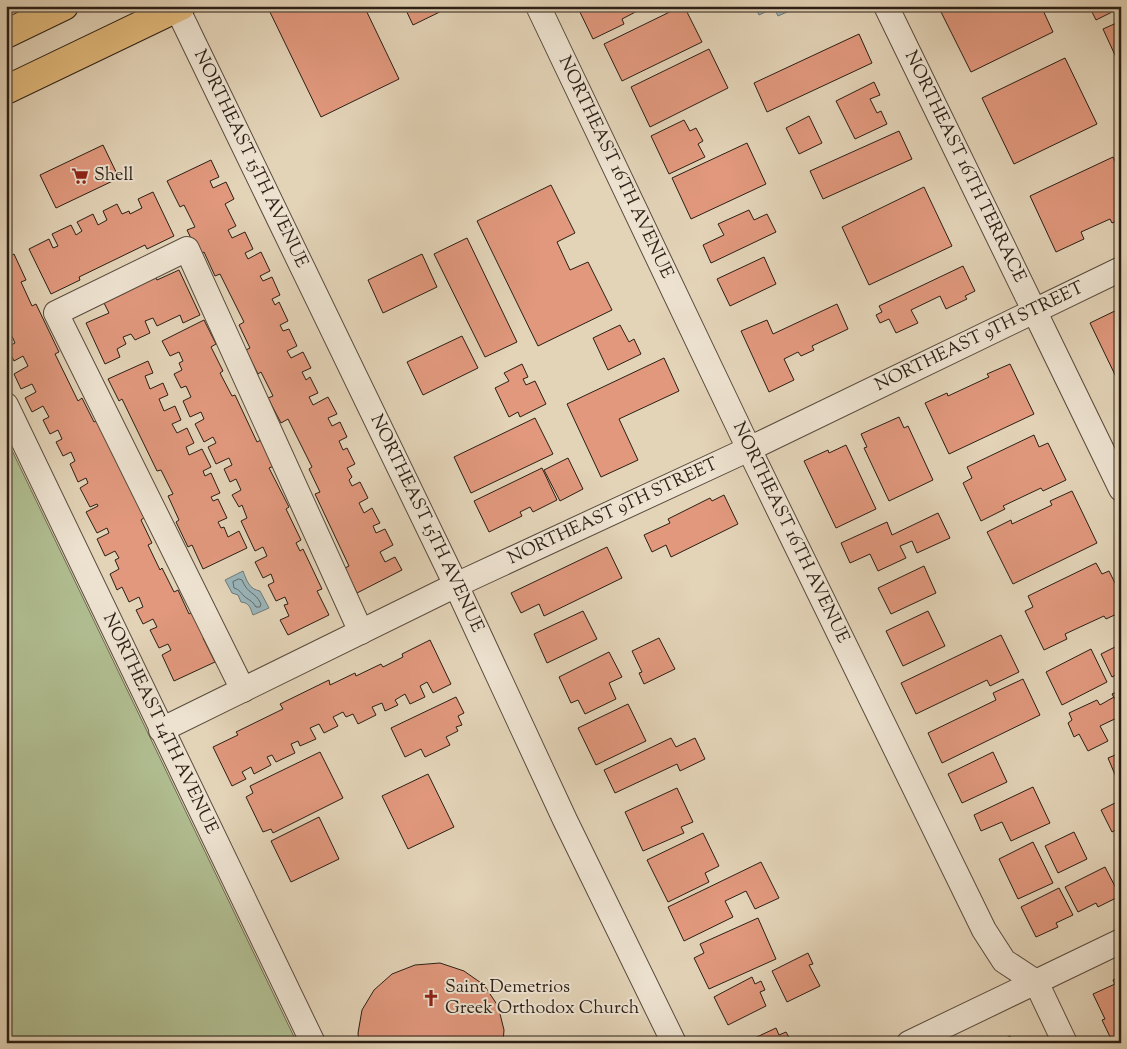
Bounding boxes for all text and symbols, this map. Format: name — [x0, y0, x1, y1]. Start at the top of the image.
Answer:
street label: NORTHEAST 15TH AVENUE — [186, 46, 314, 273]
street label: NORTHEAST 16TH TERRACE — [897, 47, 1032, 287]
street label: NORTHEAST 16TH AVENUE — [551, 52, 679, 283]
place label: Shell — [94, 163, 133, 189]
supermarket icon: Shell — [70, 166, 90, 186]
street label: NORTHEAST 9TH STREET — [871, 276, 1089, 399]
street label: NORTHEAST 15TH AVENUE — [363, 410, 490, 637]
street label: NORTHEAST 16TH AVENUE — [725, 418, 855, 648]
street label: NORTHEAST 9TH STREET — [504, 452, 723, 572]
street label: NORTHEAST 14TH AVENUE — [95, 609, 224, 839]
place label: Saint Demetrios Greek Orthodox Church — [445, 975, 640, 1022]
church icon: Saint Demetrios Greek Orthodox Church — [421, 988, 441, 1008]

